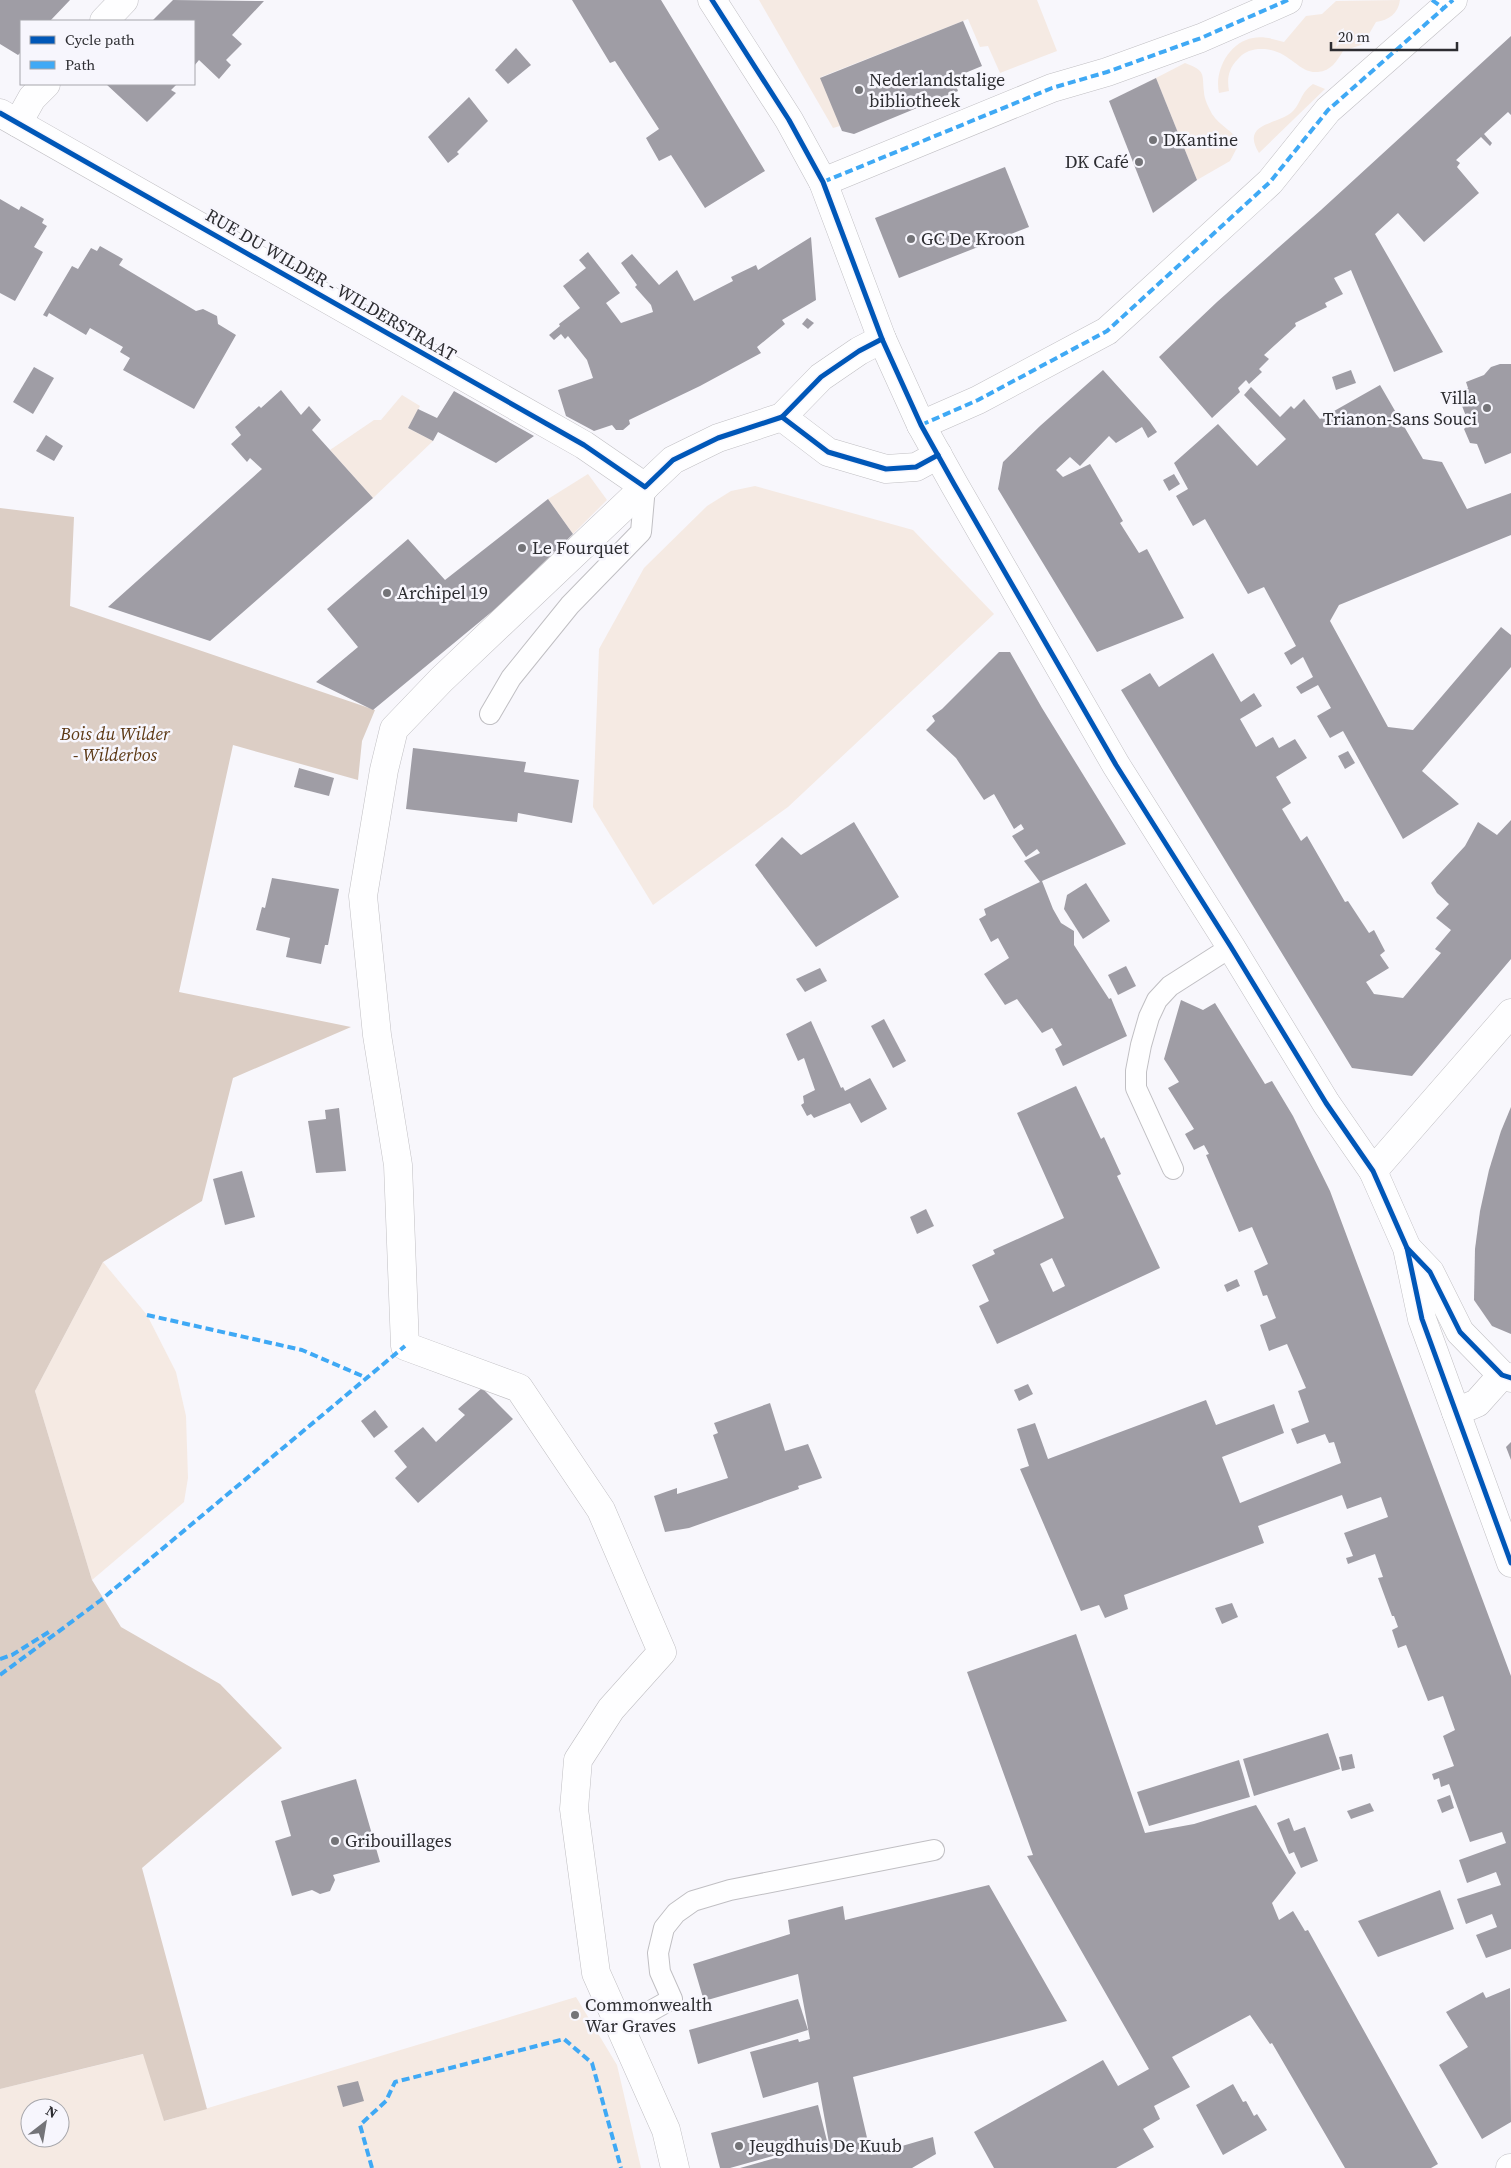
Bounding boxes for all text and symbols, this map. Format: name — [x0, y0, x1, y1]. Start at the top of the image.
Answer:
legend — [20, 20, 195, 85]
scale bar — [1331, 20, 1457, 52]
text: 20 m — [1338, 26, 1370, 47]
text: Cycle path — [65, 29, 135, 50]
text: Path — [65, 54, 95, 75]
place label: Nederlandstalige bibliotheek — [869, 67, 1005, 113]
marker: Nederlandstalige bibliotheek — [853, 84, 865, 96]
place label: DKantine — [1163, 127, 1238, 152]
marker: DKantine — [1147, 134, 1159, 146]
place label: DK Café — [1065, 149, 1129, 174]
marker: DK Café — [1133, 156, 1145, 168]
street label: RUE DU WILDER - WILDERSTRAAT — [201, 202, 461, 367]
place label: GC De Kroon — [921, 226, 1025, 251]
marker: GC De Kroon — [905, 233, 917, 245]
place label: Villa Trianon-Sans Souci — [1323, 385, 1478, 431]
marker: Villa Trianon-Sans Souci — [1481, 402, 1493, 414]
place label: Le Fourquet — [532, 535, 629, 560]
marker: Le Fourquet — [516, 542, 528, 554]
place label: Archipel 19 — [397, 580, 488, 605]
marker: Archipel 19 — [381, 587, 393, 599]
park label: Bois du Wilder - Wilderbos — [59, 721, 171, 767]
place label: Gribouillages — [345, 1828, 452, 1853]
marker: Gribouillages — [329, 1835, 341, 1847]
place label: Commonwealth War Graves — [585, 1992, 713, 2038]
marker: Commonwealth War Graves — [569, 2009, 581, 2021]
north arrow — [20, 2098, 70, 2148]
text: N — [42, 2101, 61, 2123]
place label: Jeugdhuis De Kuub — [748, 2133, 902, 2158]
marker: Jeugdhuis De Kuub — [733, 2140, 745, 2152]

